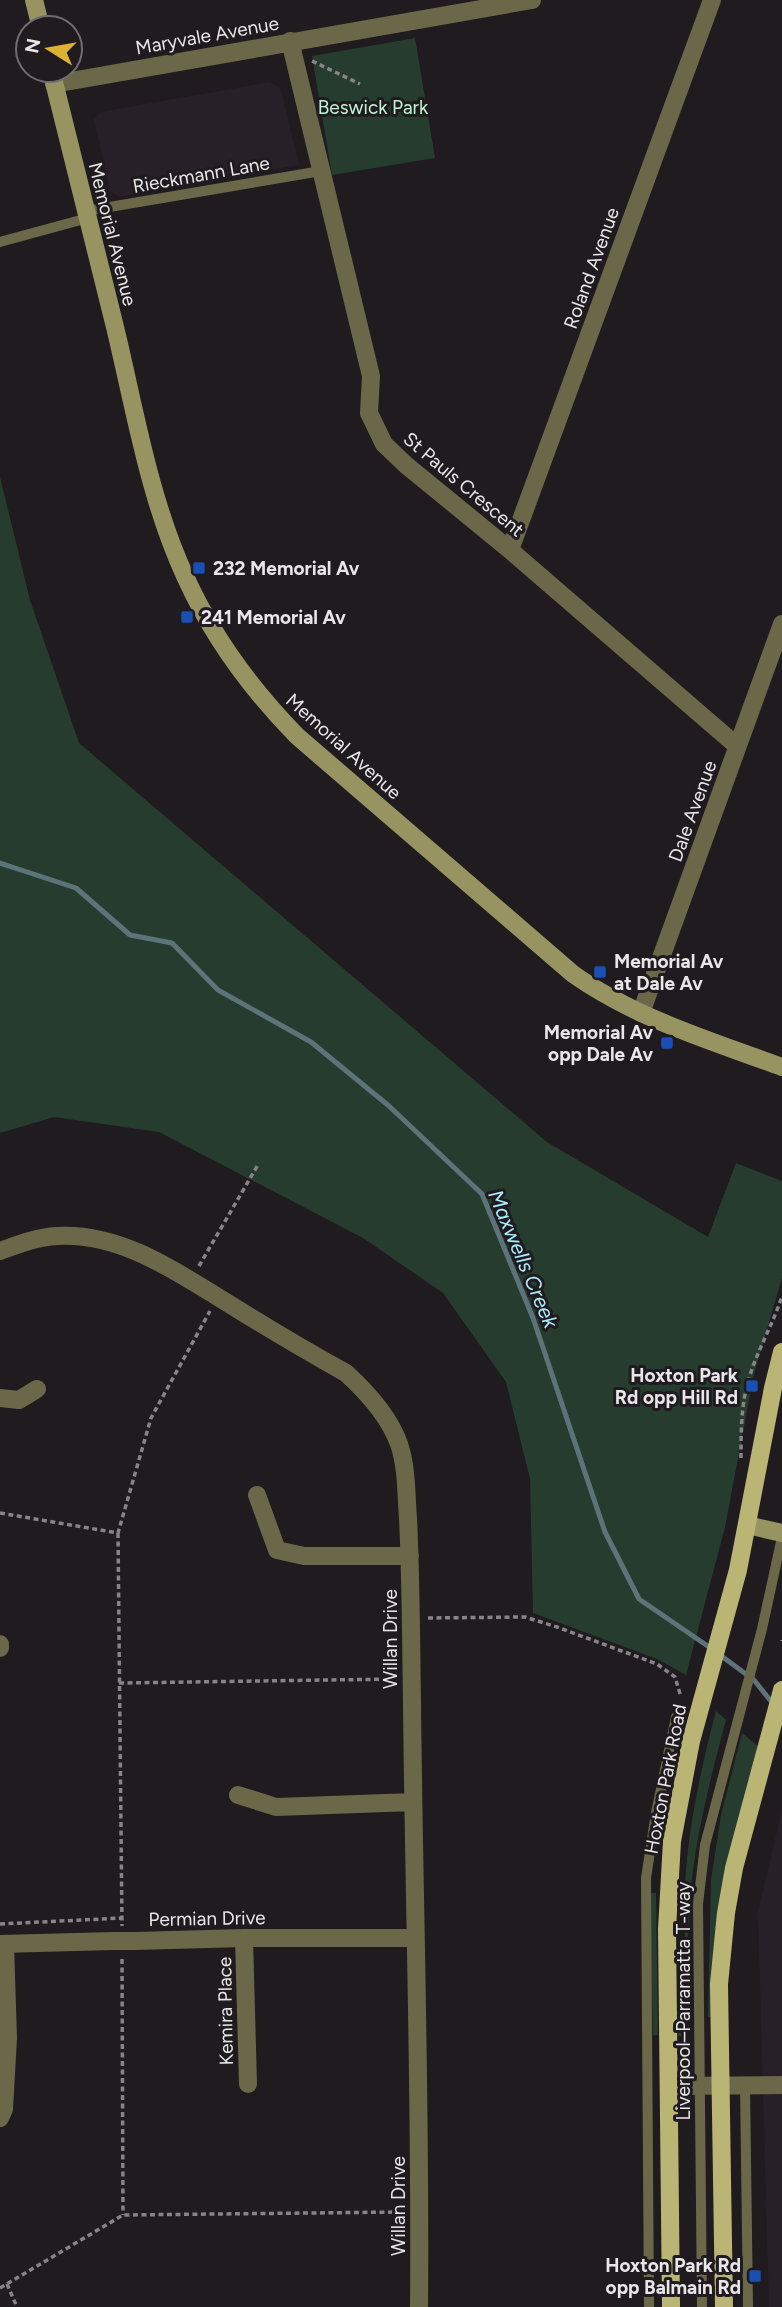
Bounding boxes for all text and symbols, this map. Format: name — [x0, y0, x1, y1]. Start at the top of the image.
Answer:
street label: Maryvale Avenue — [134, 12, 280, 59]
north arrow — [14, 14, 84, 84]
text: N — [20, 36, 45, 55]
park label: Beswick Park — [318, 96, 429, 119]
street label: Rieckmann Lane — [131, 151, 271, 198]
street label: Memorial Avenue — [84, 160, 141, 308]
street label: Roland Avenue — [559, 204, 624, 332]
street label: St Pauls Crescent — [399, 427, 529, 541]
place label: 232 Memorial Av — [213, 557, 360, 580]
marker: 232 Memorial Av — [191, 560, 207, 576]
place label: 241 Memorial Av — [201, 606, 346, 629]
marker: 241 Memorial Av — [179, 609, 195, 625]
street label: Memorial Avenue — [281, 689, 406, 804]
street label: Dale Avenue — [663, 757, 721, 865]
place label: Memorial Av at Dale Av — [614, 950, 724, 995]
marker: Memorial Av at Dale Av — [592, 964, 608, 980]
place label: Memorial Av opp Dale Av — [544, 1021, 653, 1066]
marker: Memorial Av opp Dale Av — [659, 1035, 675, 1051]
water label: Maxwells Creek — [483, 1186, 564, 1332]
place label: Hoxton Park Rd opp Hill Rd — [615, 1364, 739, 1409]
marker: Hoxton Park Rd opp Hill Rd — [744, 1378, 760, 1394]
street label: Willan Drive — [379, 1589, 402, 1689]
street label: Hoxton Park Road — [640, 1702, 691, 1856]
street label: Liverpool–Parramatta T-way — [672, 1882, 695, 2120]
street label: Permian Drive — [148, 1906, 266, 1931]
street label: Kemira Place — [213, 1956, 238, 2066]
street label: Willan Drive — [387, 2156, 410, 2256]
place label: Hoxton Park Rd opp Balmain Rd — [605, 2254, 741, 2299]
marker: Hoxton Park Rd opp Balmain Rd — [747, 2268, 763, 2284]

